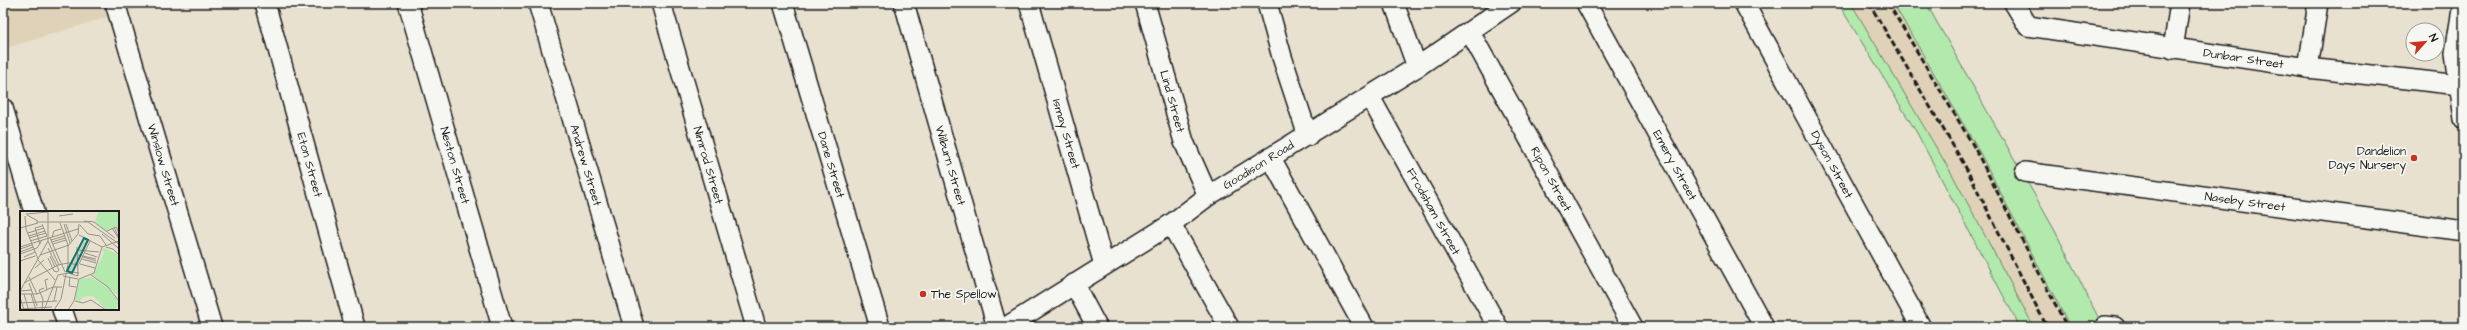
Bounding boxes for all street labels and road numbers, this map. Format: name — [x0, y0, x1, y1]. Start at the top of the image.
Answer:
street label: Dunbar Street — [2202, 44, 2285, 73]
street label: Lind Street — [1156, 68, 1189, 135]
street label: Ismay Street — [1048, 97, 1085, 171]
street label: Winslow Street — [143, 122, 184, 208]
street label: Andrew Street — [566, 122, 606, 208]
street label: Nimrod Street — [689, 124, 728, 206]
street label: Wilburn Street — [931, 124, 970, 208]
street label: Neston Street — [436, 125, 474, 206]
street label: Emery Street — [1649, 127, 1701, 204]
street label: Dyson Street — [1807, 127, 1858, 202]
street label: Dane Street — [814, 130, 849, 200]
street label: Eton Street — [293, 131, 327, 199]
street label: Goodison Road — [1219, 136, 1297, 193]
street label: Ripon Street — [1526, 144, 1576, 215]
street label: Frodsham Street — [1403, 165, 1465, 258]
street label: Naseby Street — [2204, 188, 2287, 215]

